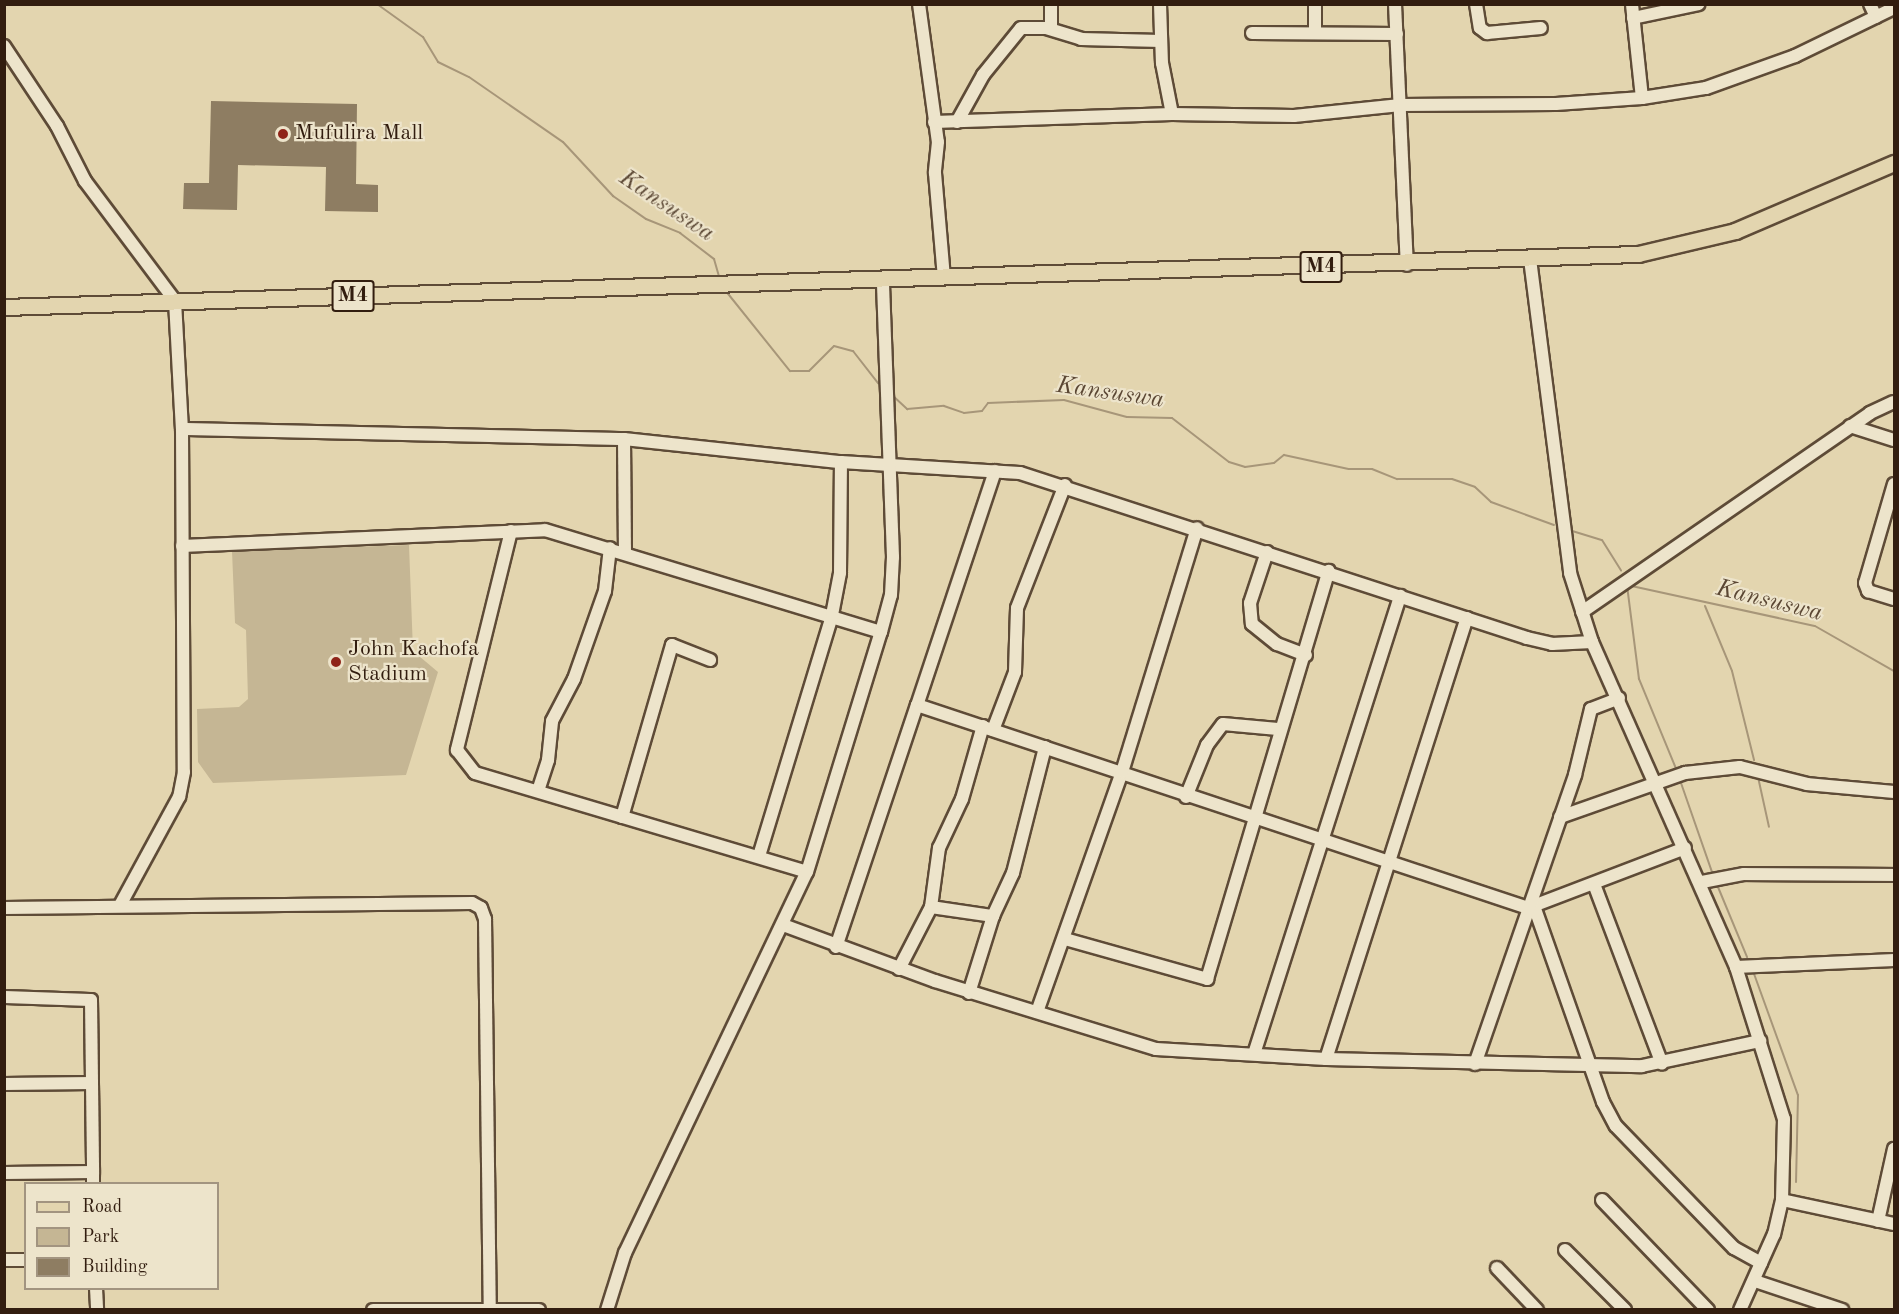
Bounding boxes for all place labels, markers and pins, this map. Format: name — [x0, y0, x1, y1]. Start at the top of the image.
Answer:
place label: Mufulira Mall — [295, 121, 423, 147]
marker: Mufulira Mall — [276, 127, 290, 141]
place label: John Kachofa Stadium — [348, 636, 479, 688]
marker: John Kachofa Stadium — [329, 655, 343, 669]

